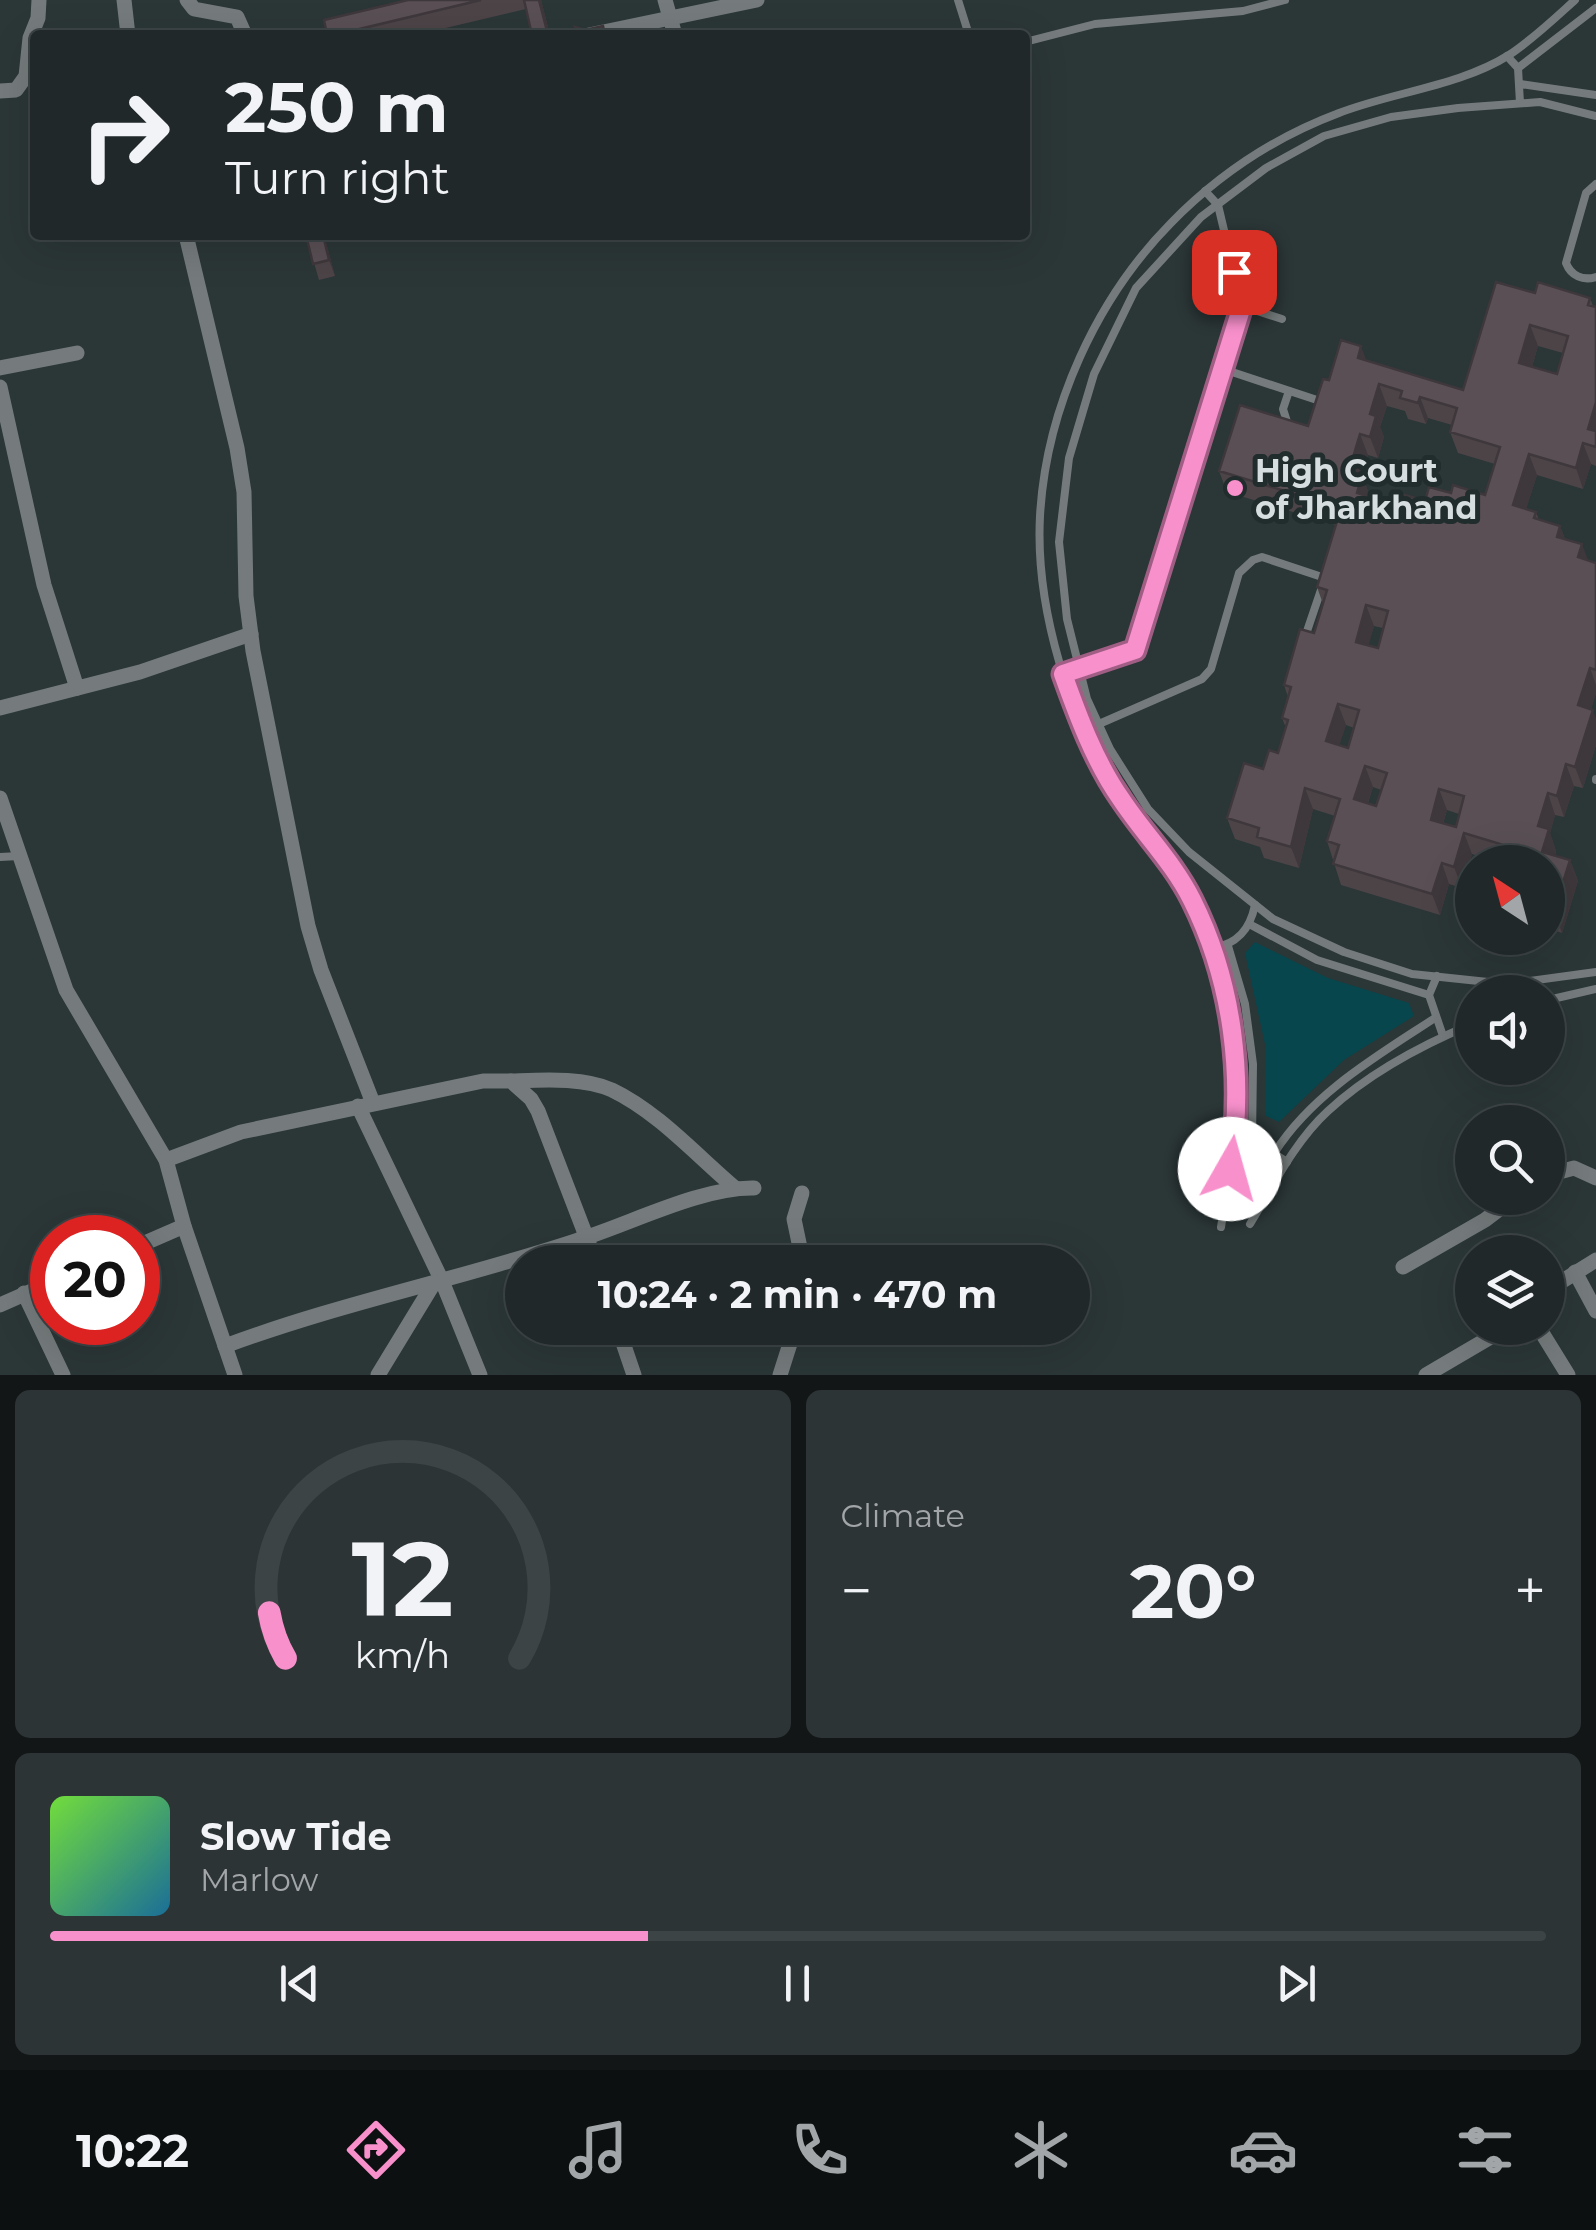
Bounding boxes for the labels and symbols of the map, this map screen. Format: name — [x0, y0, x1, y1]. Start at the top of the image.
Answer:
pin — [1192, 230, 1277, 315]
place label: High Court of Jharkhand — [1255, 451, 1477, 527]
marker: High Court of Jharkhand — [1224, 477, 1246, 499]
north arrow — [1455, 845, 1565, 955]
position arrow — [1178, 1117, 1282, 1221]
speed limit sign: 20 — [30, 1215, 160, 1345]

